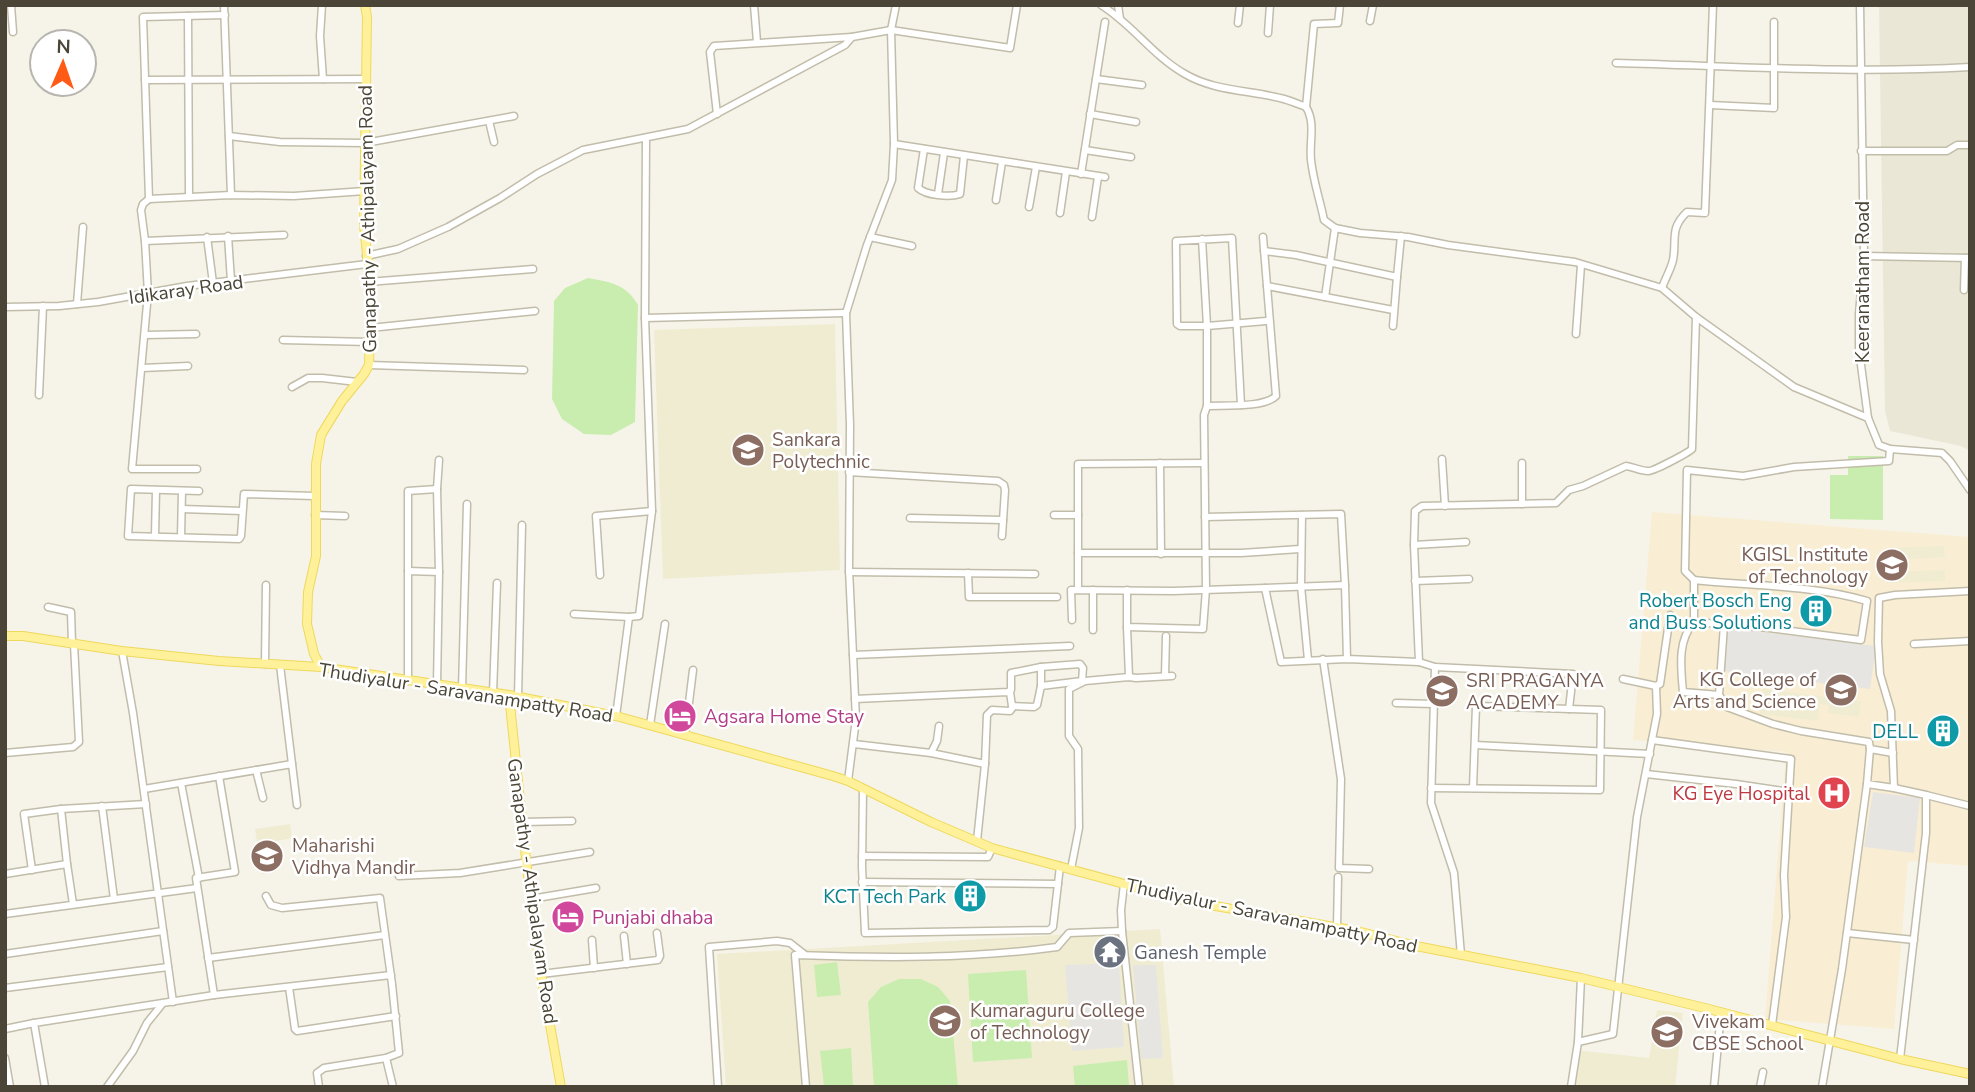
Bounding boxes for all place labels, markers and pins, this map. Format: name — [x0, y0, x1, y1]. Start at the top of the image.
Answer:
place label: Sankara Polytechnic — [772, 427, 870, 475]
school or university icon: Sankara Polytechnic — [729, 431, 767, 469]
place label: KGISL Institute of Technology — [1741, 542, 1868, 590]
school or university icon: KGISL Institute of Technology — [1873, 546, 1911, 584]
place label: Robert Bosch Eng and Buss Solutions — [1628, 588, 1792, 636]
building icon: Robert Bosch Eng and Buss Solutions — [1797, 592, 1835, 630]
place label: KG College of Arts and Science — [1673, 667, 1817, 715]
place label: SRI PRAGANYA ACADEMY — [1466, 668, 1604, 716]
school or university icon: KG College of Arts and Science — [1822, 671, 1860, 709]
school or university icon: SRI PRAGANYA ACADEMY — [1423, 672, 1461, 710]
hotel icon: Agsara Home Stay — [661, 697, 699, 735]
place label: Agsara Home Stay — [704, 704, 864, 730]
building icon: DELL — [1924, 712, 1962, 750]
place label: DELL — [1872, 719, 1919, 745]
hospital icon: KG Eye Hospital — [1815, 774, 1853, 812]
place label: KG Eye Hospital — [1672, 781, 1810, 807]
place label: Maharishi Vidhya Mandir — [291, 833, 415, 881]
school or university icon: Maharishi Vidhya Mandir — [248, 837, 286, 875]
building icon: KCT Tech Park — [951, 877, 989, 915]
place label: KCT Tech Park — [823, 884, 946, 910]
hotel icon: Punjabi dhaba — [549, 898, 587, 936]
place label: Punjabi dhaba — [592, 905, 713, 931]
temple icon: Ganesh Temple — [1091, 933, 1129, 971]
place label: Ganesh Temple — [1134, 940, 1267, 966]
place label: Kumaraguru College of Technology — [970, 998, 1145, 1046]
school or university icon: Kumaraguru College of Technology — [926, 1002, 964, 1040]
place label: Vivekam CBSE School — [1691, 1009, 1804, 1057]
school or university icon: Vivekam CBSE School — [1648, 1013, 1686, 1051]

